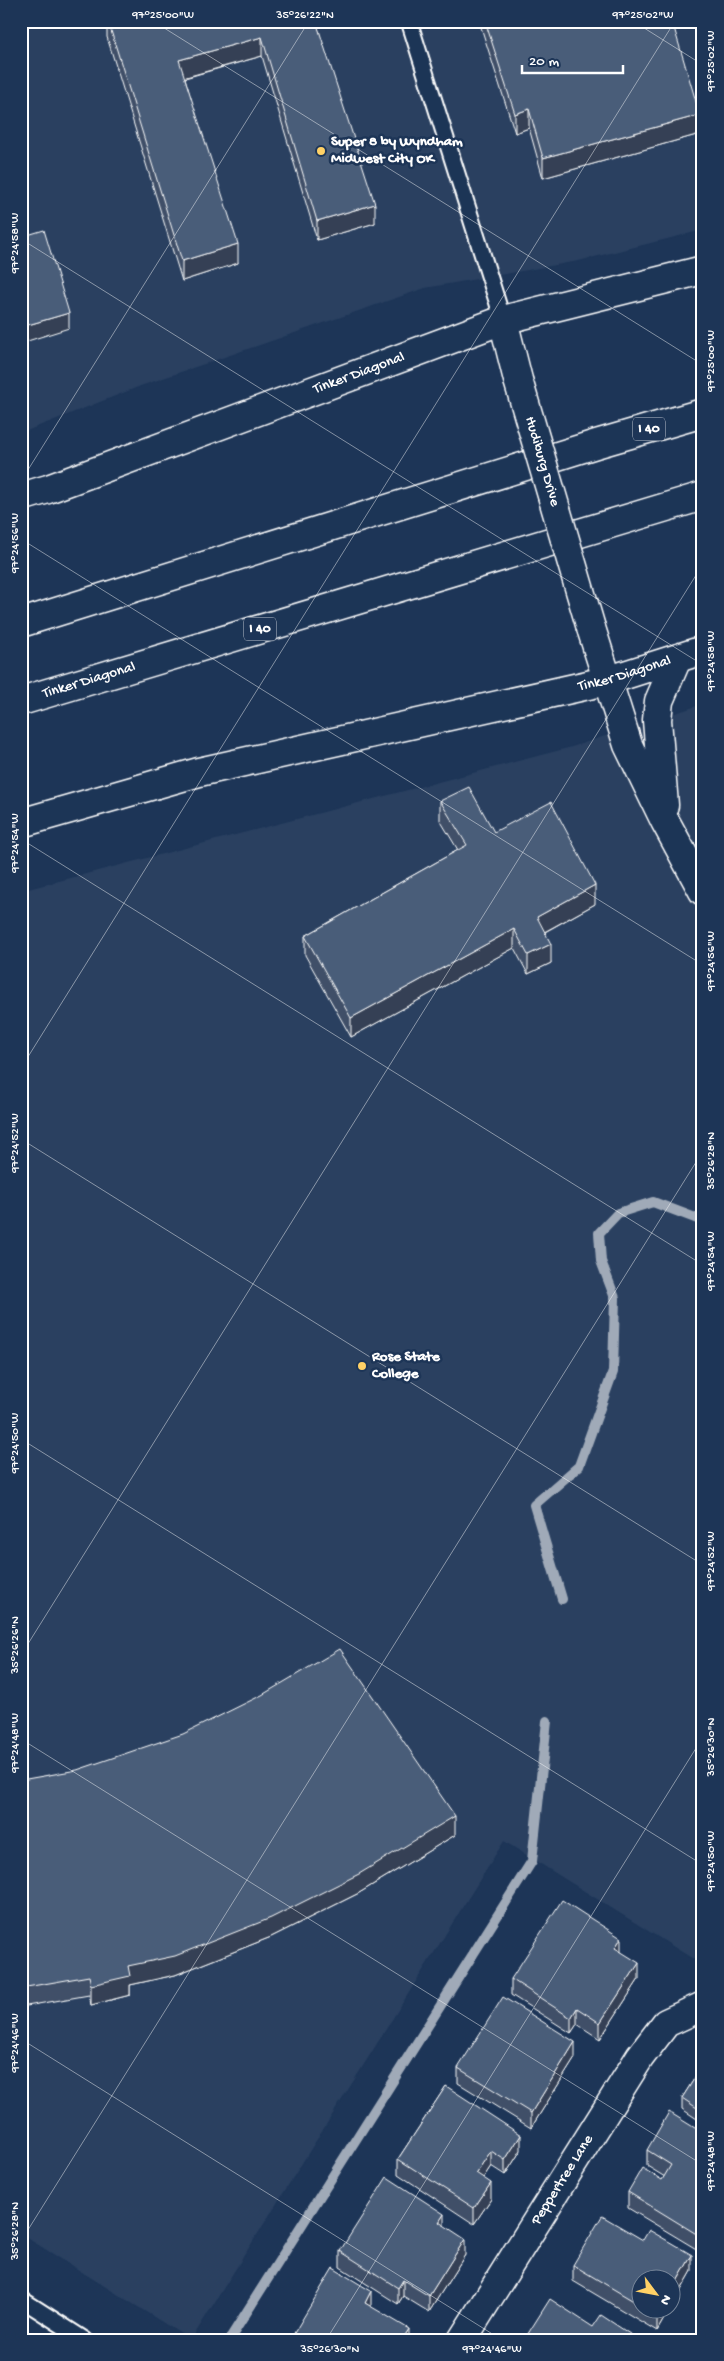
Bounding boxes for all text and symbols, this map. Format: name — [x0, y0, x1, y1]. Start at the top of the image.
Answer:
text: 97°25'00"W — [131, 9, 194, 23]
text: 35°26'22"N — [275, 9, 334, 23]
text: 97°25'02"W — [612, 9, 673, 23]
text: 97°25'02"W — [705, 31, 719, 92]
scale bar — [522, 42, 623, 74]
text: 20 m — [529, 53, 559, 71]
place label: Super 8 by Wyndham Midwest City OK — [331, 133, 463, 168]
marker: Super 8 by Wyndham Midwest City OK — [315, 145, 327, 157]
text: 97°24'58"W — [9, 213, 23, 274]
text: 97°25'00"W — [705, 330, 719, 393]
street label: Tinker Diagonal — [310, 348, 407, 399]
street label: Hudiburg Drive — [520, 414, 564, 509]
road number: I 40 — [633, 418, 665, 440]
text: 97°24'56"W — [9, 513, 23, 574]
road number: I 40 — [244, 618, 276, 640]
text: 97°24'58"W — [705, 631, 719, 692]
street label: Tinker Diagonal — [576, 652, 673, 696]
street label: Tinker Diagonal — [39, 658, 138, 703]
text: 97°24'54"W — [9, 813, 23, 874]
text: 97°24'56"W — [705, 931, 719, 992]
text: 97°24'52"W — [9, 1113, 23, 1174]
text: 35°26'28"N — [705, 1132, 719, 1191]
text: 97°24'54"W — [705, 1231, 719, 1292]
place label: Rose State College — [371, 1348, 441, 1383]
marker: Rose State College — [356, 1360, 368, 1372]
text: 97°24'50"W — [9, 1413, 23, 1474]
text: 97°24'52"W — [705, 1531, 719, 1592]
text: 35°26'26"N — [9, 1616, 23, 1675]
text: 97°24'48"W — [9, 1713, 23, 1774]
text: 35°26'30"N — [705, 1717, 719, 1777]
text: 97°24'50"W — [705, 1831, 719, 1892]
text: 97°24'46"W — [9, 2013, 23, 2074]
street label: Peppertree Lane — [527, 2131, 598, 2229]
text: 97°24'48"W — [705, 2131, 719, 2192]
text: 35°26'28"N — [9, 2202, 23, 2261]
north arrow — [632, 2268, 682, 2318]
text: N — [655, 2291, 675, 2308]
text: 35°26'30"N — [300, 2343, 360, 2357]
text: 97°24'46"W — [461, 2343, 522, 2357]

